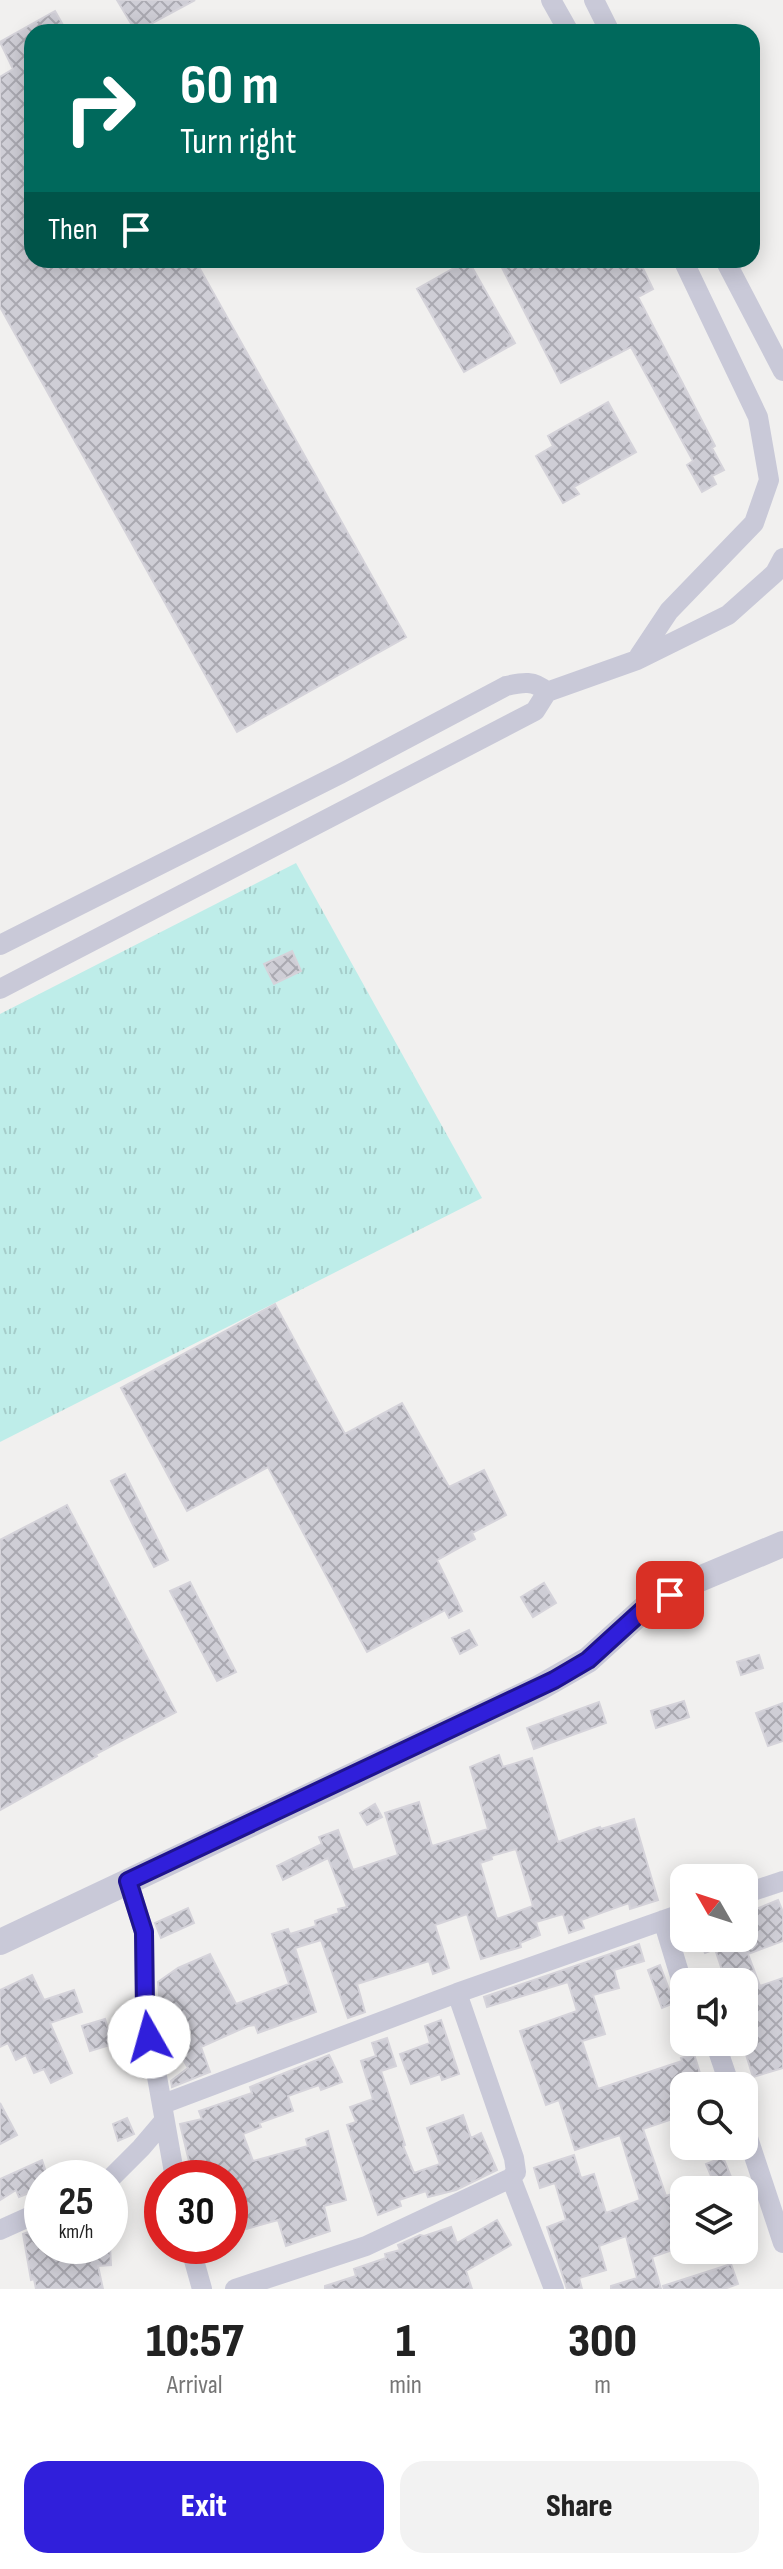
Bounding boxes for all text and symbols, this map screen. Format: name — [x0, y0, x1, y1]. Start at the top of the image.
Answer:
text: 60 m — [180, 53, 279, 120]
icon: right — [48, 56, 152, 160]
text: Turn right — [180, 121, 297, 164]
icon: arrive — [114, 208, 158, 252]
text: Then — [48, 212, 98, 248]
pin — [636, 1561, 704, 1629]
icon: arrive — [648, 1573, 692, 1617]
north arrow — [670, 1864, 758, 1952]
map controls — [670, 1864, 758, 2264]
button: sound — [670, 1968, 758, 2056]
position arrow — [107, 1995, 191, 2079]
button: search — [670, 2072, 758, 2160]
speed limit sign: 30 — [144, 2160, 248, 2264]
button: layers — [670, 2176, 758, 2264]
text: 25 — [58, 2178, 94, 2226]
text: km/h — [59, 2220, 93, 2244]
text: 10:57 — [146, 2313, 243, 2370]
text: 1 — [396, 2313, 416, 2370]
text: 300 — [568, 2313, 637, 2370]
text: Arrival — [167, 2370, 223, 2401]
text: min — [389, 2370, 422, 2401]
text: m — [594, 2370, 611, 2401]
button: Exit — [24, 2461, 384, 2553]
button: Share — [400, 2461, 759, 2553]

